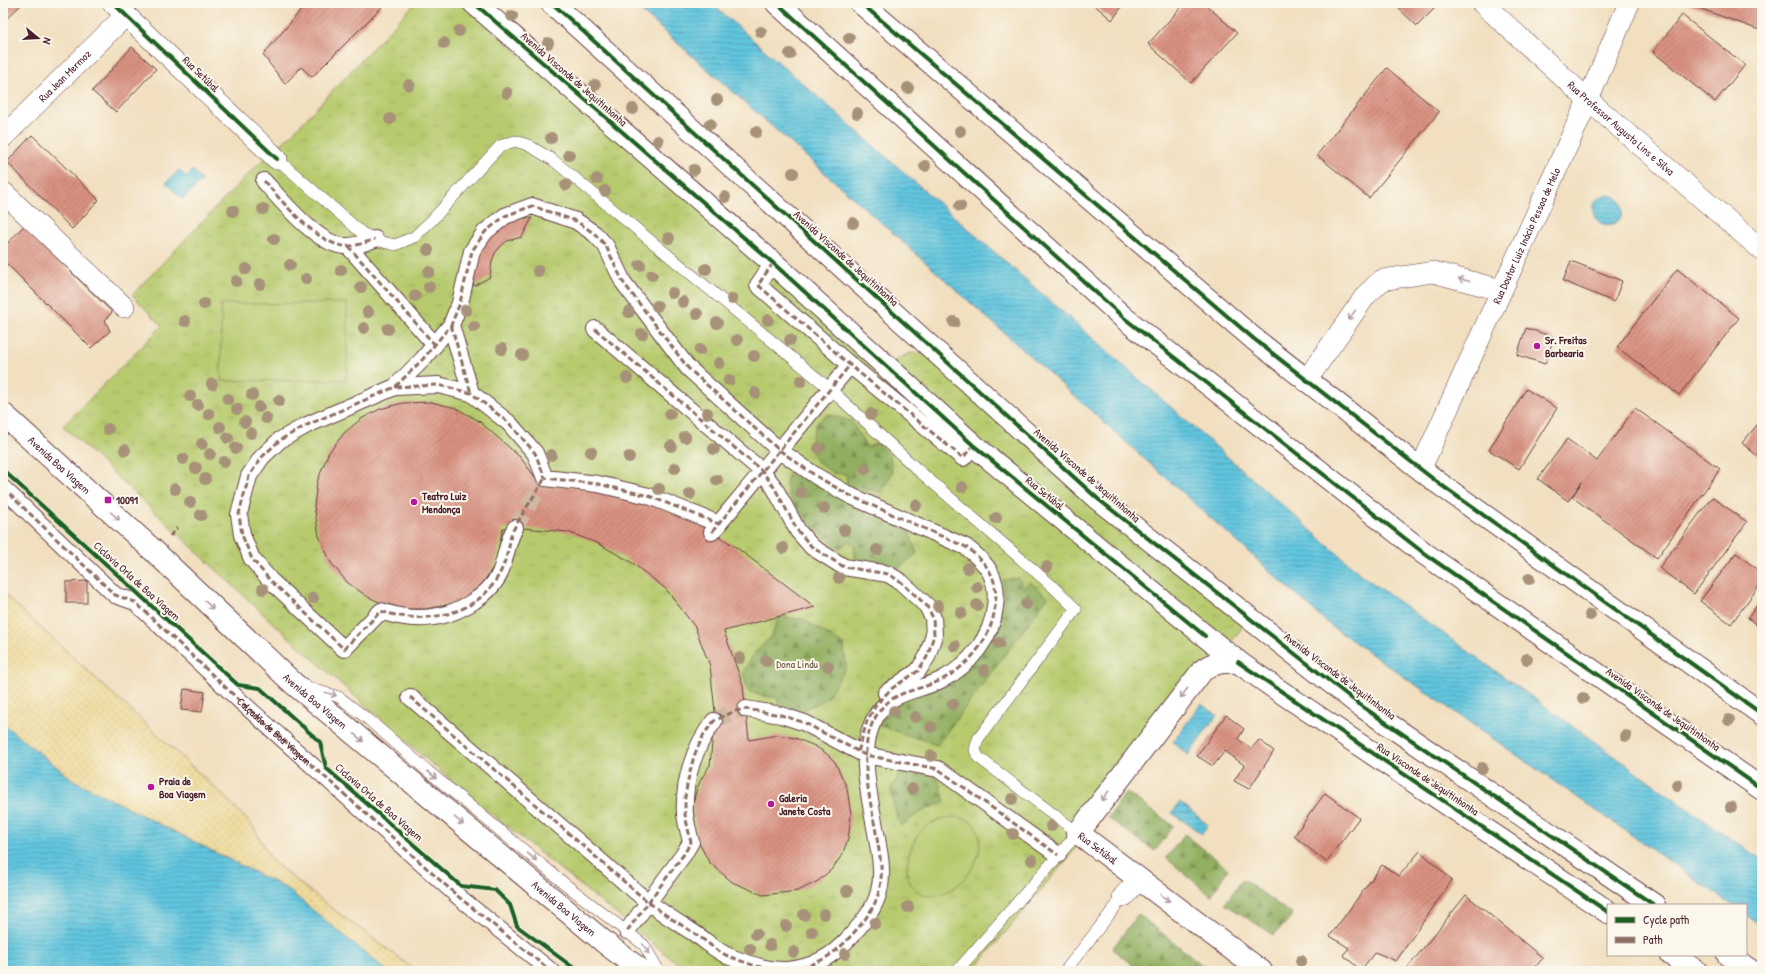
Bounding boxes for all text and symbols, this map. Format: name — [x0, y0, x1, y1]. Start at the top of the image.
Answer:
north arrow — [18, 18, 58, 58]
street label: Avenida Visconde de Jequitinhonha — [518, 29, 631, 129]
text: N — [40, 36, 55, 46]
street label: Rua Jean Mermoz — [36, 46, 94, 105]
street label: Rua Setúbal — [180, 53, 222, 95]
street label: Rua Professor Augusto Lins e Silva — [1565, 78, 1678, 179]
street label: Rua Doutor Luiz Inácio Pessoa de Melo — [1489, 165, 1564, 306]
street label: Avenida Visconde de Jequitinhonha — [791, 207, 902, 309]
one-way arrow — [1457, 276, 1470, 283]
one-way arrow — [1348, 309, 1356, 320]
place label: Sr. Freitas Barbearia — [1545, 333, 1587, 360]
marker: Sr. Freitas Barbearia — [1532, 341, 1542, 351]
street label: Avenida Visconde de Jequitinhonha — [1031, 425, 1144, 525]
street label: Avenida Boa Viagem — [25, 433, 94, 497]
street label: Rua Setúbal — [1023, 473, 1067, 513]
place label: Teatro Luiz Mendonça — [421, 489, 467, 516]
place label: 10091 — [116, 493, 138, 507]
marker: 10091 — [103, 495, 113, 505]
marker: Teatro Luiz Mendonça — [409, 497, 419, 507]
one-way arrow — [110, 511, 120, 520]
street label: Ciclovia Orla de Boa Viagem — [91, 538, 184, 624]
one-way arrow — [204, 600, 214, 609]
street label: Avenida Visconde de Jequitinhonha — [1281, 629, 1399, 723]
park label: Dona Lindu — [776, 657, 818, 671]
street label: Avenida Visconde de Jequitinhonha — [1603, 664, 1723, 754]
street label: Avenida Boa Viagem — [280, 670, 350, 732]
one-way arrow — [1180, 688, 1188, 699]
one-way arrow — [324, 691, 337, 698]
street label: Calçadão de Boa Viagem — [234, 694, 315, 769]
one-way arrow — [354, 733, 364, 742]
street label: Rua Visconde de Jequitinhonha — [1374, 740, 1482, 819]
street label: Ciclovia Orla de Boa Viagem — [332, 760, 426, 844]
one-way arrow — [426, 770, 437, 779]
place label: Praia de Boa Viagem — [159, 774, 206, 802]
marker: Praia de Boa Viagem — [146, 782, 156, 792]
place label: Galeria Janete Costa — [779, 791, 831, 818]
one-way arrow — [1101, 791, 1110, 802]
marker: Galeria Janete Costa — [766, 799, 776, 809]
one-way arrow — [454, 816, 464, 825]
street label: Rua Setúbal — [1075, 829, 1120, 867]
one-way arrow — [527, 853, 538, 862]
street label: Avenida Boa Viagem — [529, 878, 599, 940]
one-way arrow — [1159, 894, 1170, 903]
legend — [1607, 904, 1747, 956]
text: Cycle path — [1643, 911, 1689, 928]
text: Path — [1643, 931, 1663, 948]
one-way arrow — [642, 943, 650, 954]

